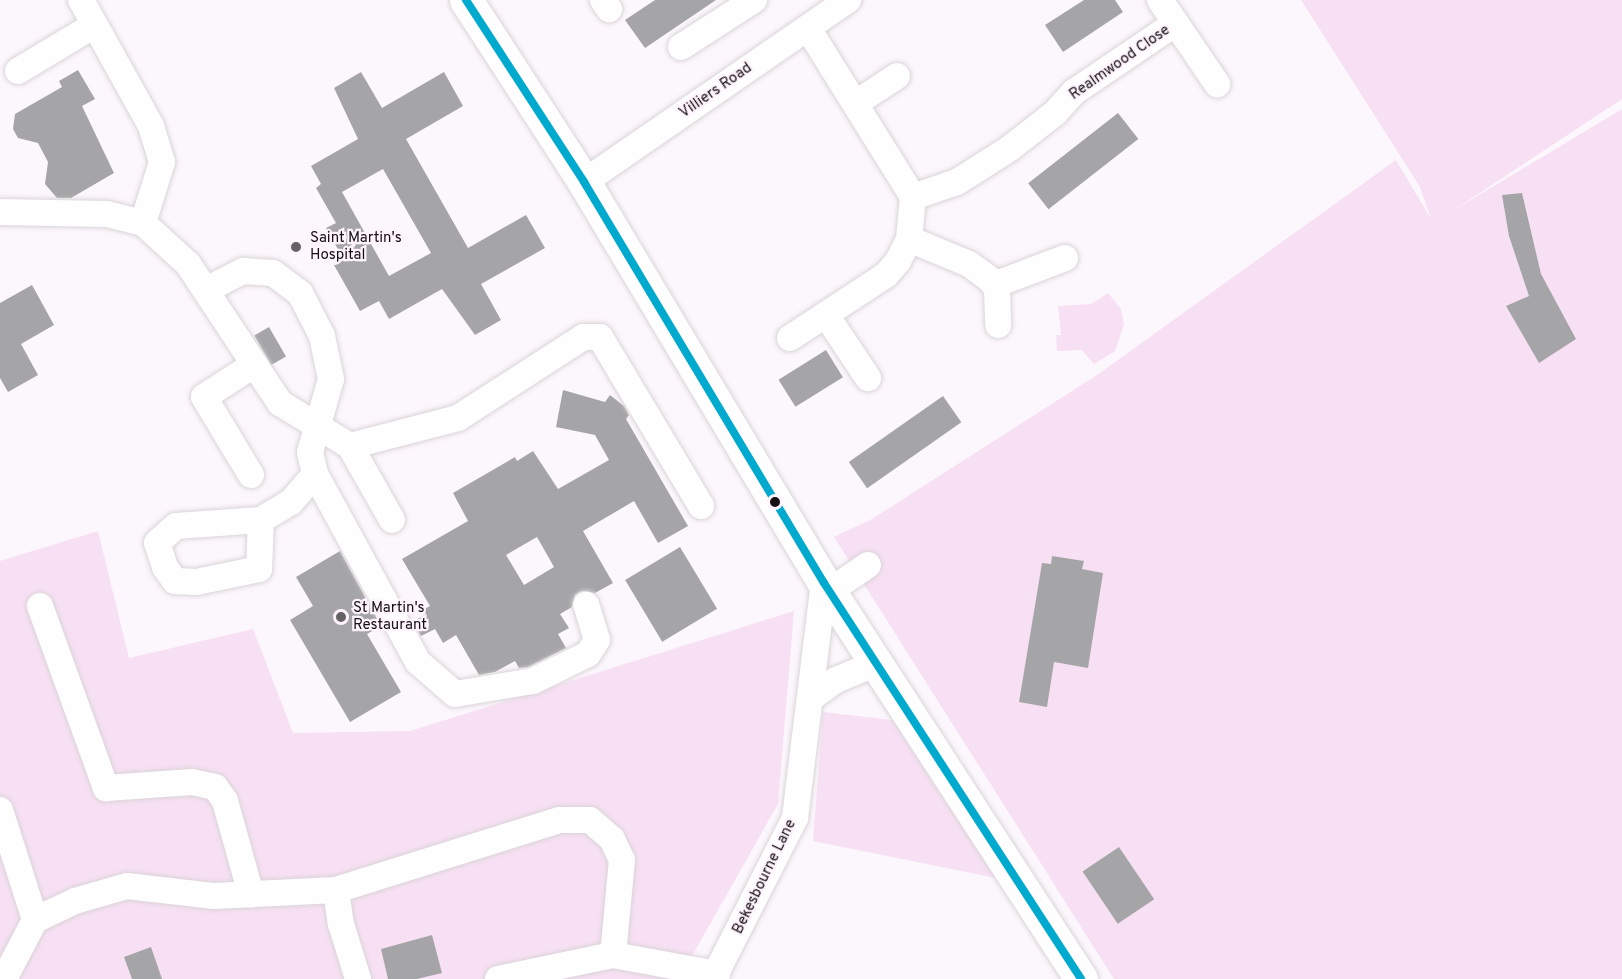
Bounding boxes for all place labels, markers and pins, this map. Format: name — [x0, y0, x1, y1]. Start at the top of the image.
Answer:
place label: Saint Martin's Hospital — [310, 229, 402, 264]
marker: Saint Martin's Hospital — [287, 238, 305, 256]
unlabelled marker — [769, 496, 781, 508]
place label: St Martin's Restaurant — [353, 599, 427, 634]
marker: St Martin's Restaurant — [334, 610, 348, 624]

